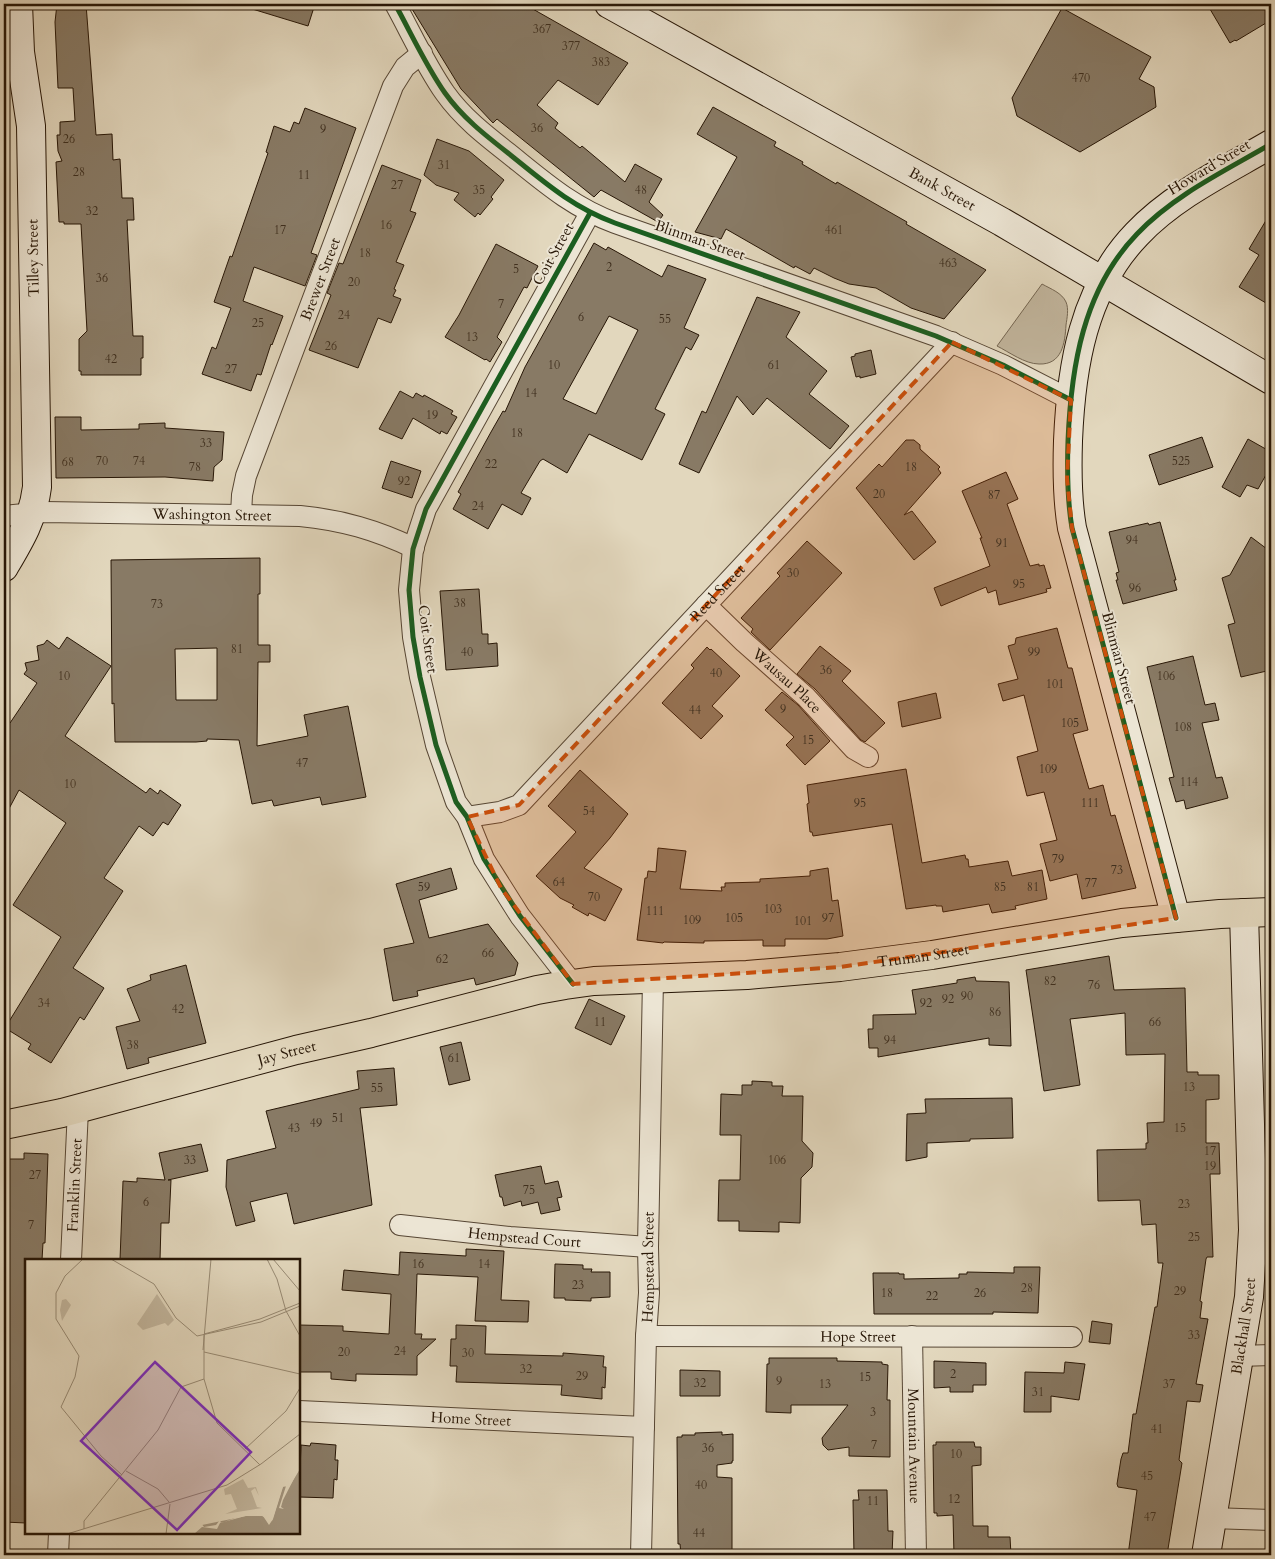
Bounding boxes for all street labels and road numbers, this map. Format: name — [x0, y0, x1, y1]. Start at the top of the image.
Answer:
street label: Howard Street — [1164, 134, 1254, 199]
street label: Bank Street — [905, 162, 979, 215]
street label: Blinman Street — [652, 215, 748, 265]
street label: Tilley Street — [22, 219, 44, 297]
street label: Coit Street — [528, 219, 579, 289]
street label: Brewer Street — [296, 235, 345, 323]
street label: Washington Street — [151, 504, 272, 526]
street label: Reed Street — [685, 560, 749, 626]
street label: Coit Street — [413, 604, 443, 675]
street label: Blinman Street — [1097, 610, 1141, 707]
street label: Wausau Place — [747, 643, 826, 718]
street label: Truman Street — [876, 939, 971, 972]
street label: Jay Street — [253, 1036, 318, 1070]
street label: Franklin Street — [62, 1138, 87, 1232]
street label: Hempstead Street — [637, 1211, 659, 1323]
street label: Hempstead Court — [467, 1222, 582, 1252]
street label: Blackhall Street — [1226, 1277, 1260, 1376]
street label: Hope Street — [820, 1326, 896, 1347]
street label: Mountain Avenue — [903, 1388, 925, 1504]
street label: Home Street — [430, 1407, 512, 1431]

